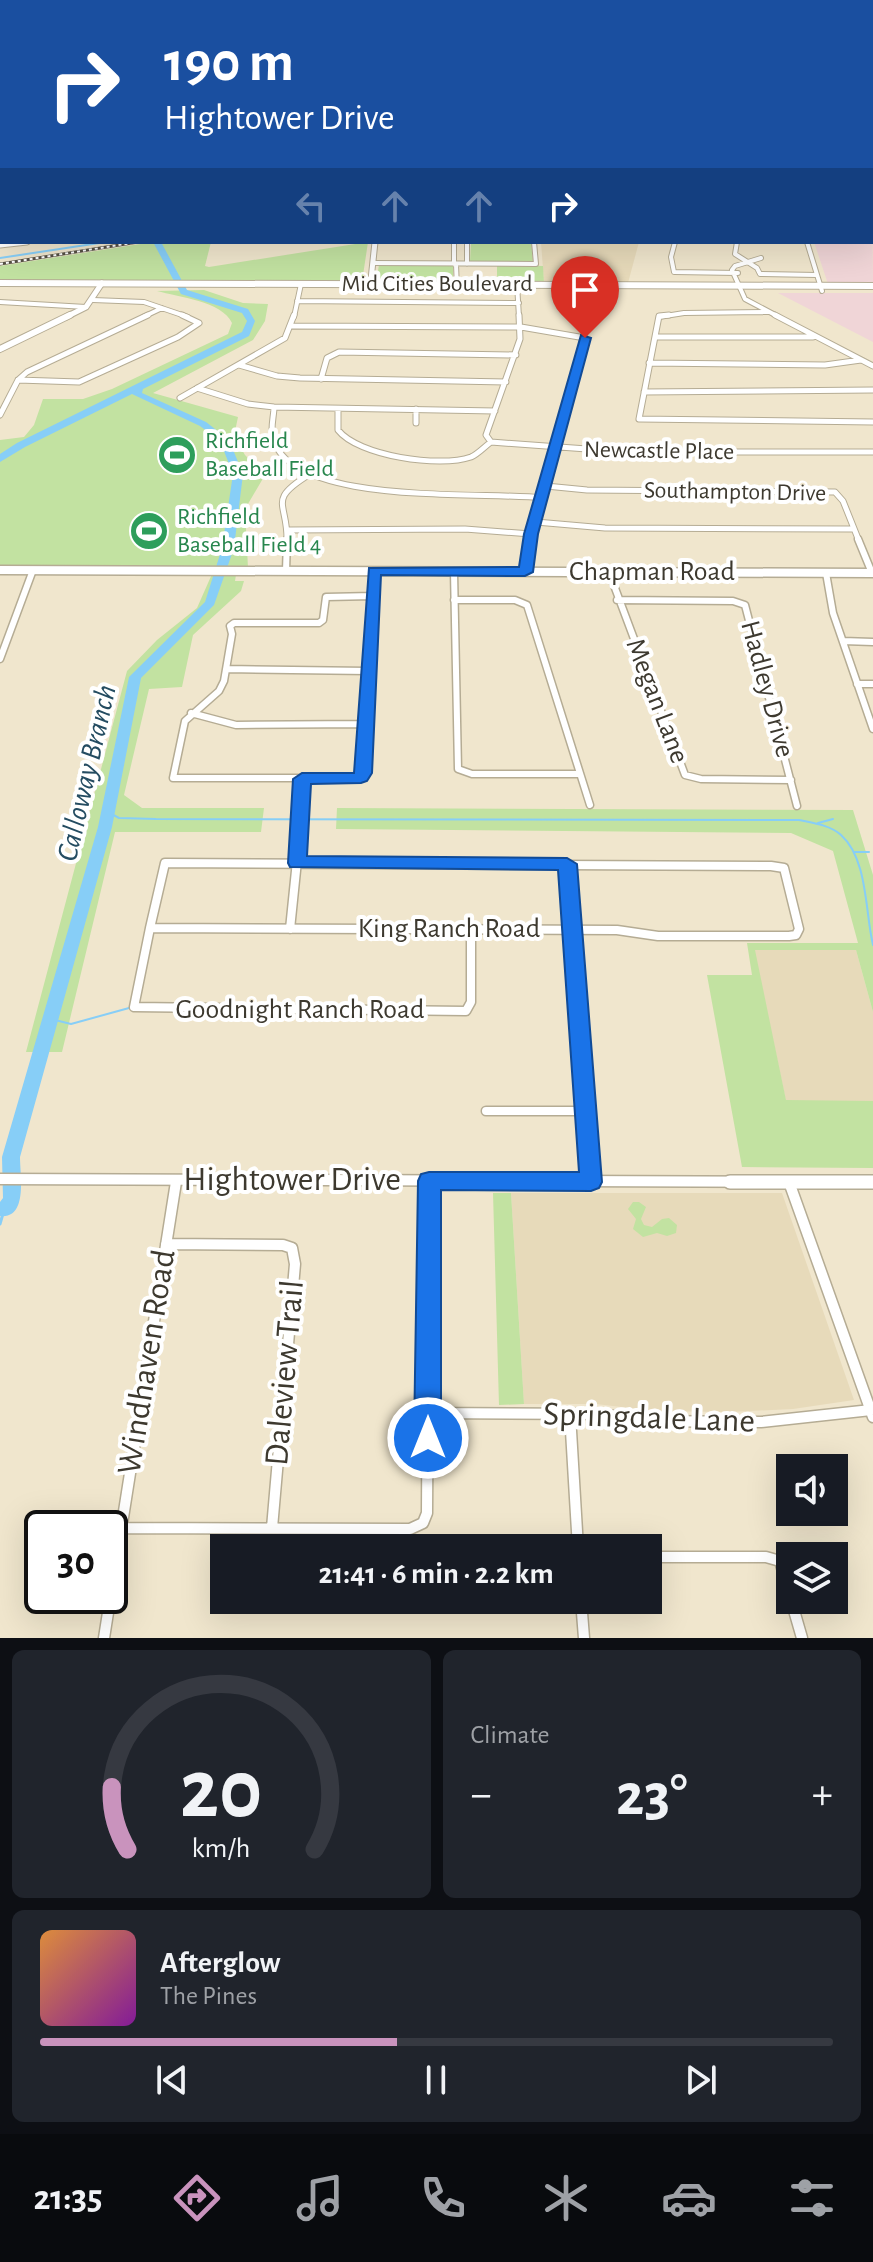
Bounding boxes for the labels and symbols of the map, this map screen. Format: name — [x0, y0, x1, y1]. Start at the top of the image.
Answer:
pin — [551, 256, 619, 338]
street label: Mid Cities Boulevard — [341, 272, 533, 296]
place label: Richfield Baseball Field — [205, 429, 334, 481]
sports icon: Richfield Baseball Field — [156, 434, 198, 476]
street label: Newcastle Place — [584, 438, 734, 464]
street label: Southampton Drive — [644, 478, 826, 506]
place label: Richfield Baseball Field 4 — [177, 505, 321, 557]
sports icon: Richfield Baseball Field 4 — [128, 510, 170, 552]
street label: Chapman Road — [569, 558, 735, 586]
street label: Hadley Drive — [735, 617, 799, 761]
street label: Megan Lane — [620, 635, 694, 767]
water label: Calloway Branch — [52, 682, 122, 864]
street label: King Ranch Road — [358, 915, 540, 943]
street label: Goodnight Ranch Road — [176, 996, 424, 1024]
street label: Hightower Drive — [183, 1163, 401, 1197]
street label: Windhaven Road — [112, 1247, 182, 1477]
street label: Daleview Trail — [260, 1279, 310, 1467]
position arrow — [386, 1396, 470, 1480]
street label: Springdale Lane — [542, 1397, 756, 1439]
speed limit sign: 30 — [24, 1510, 128, 1614]

